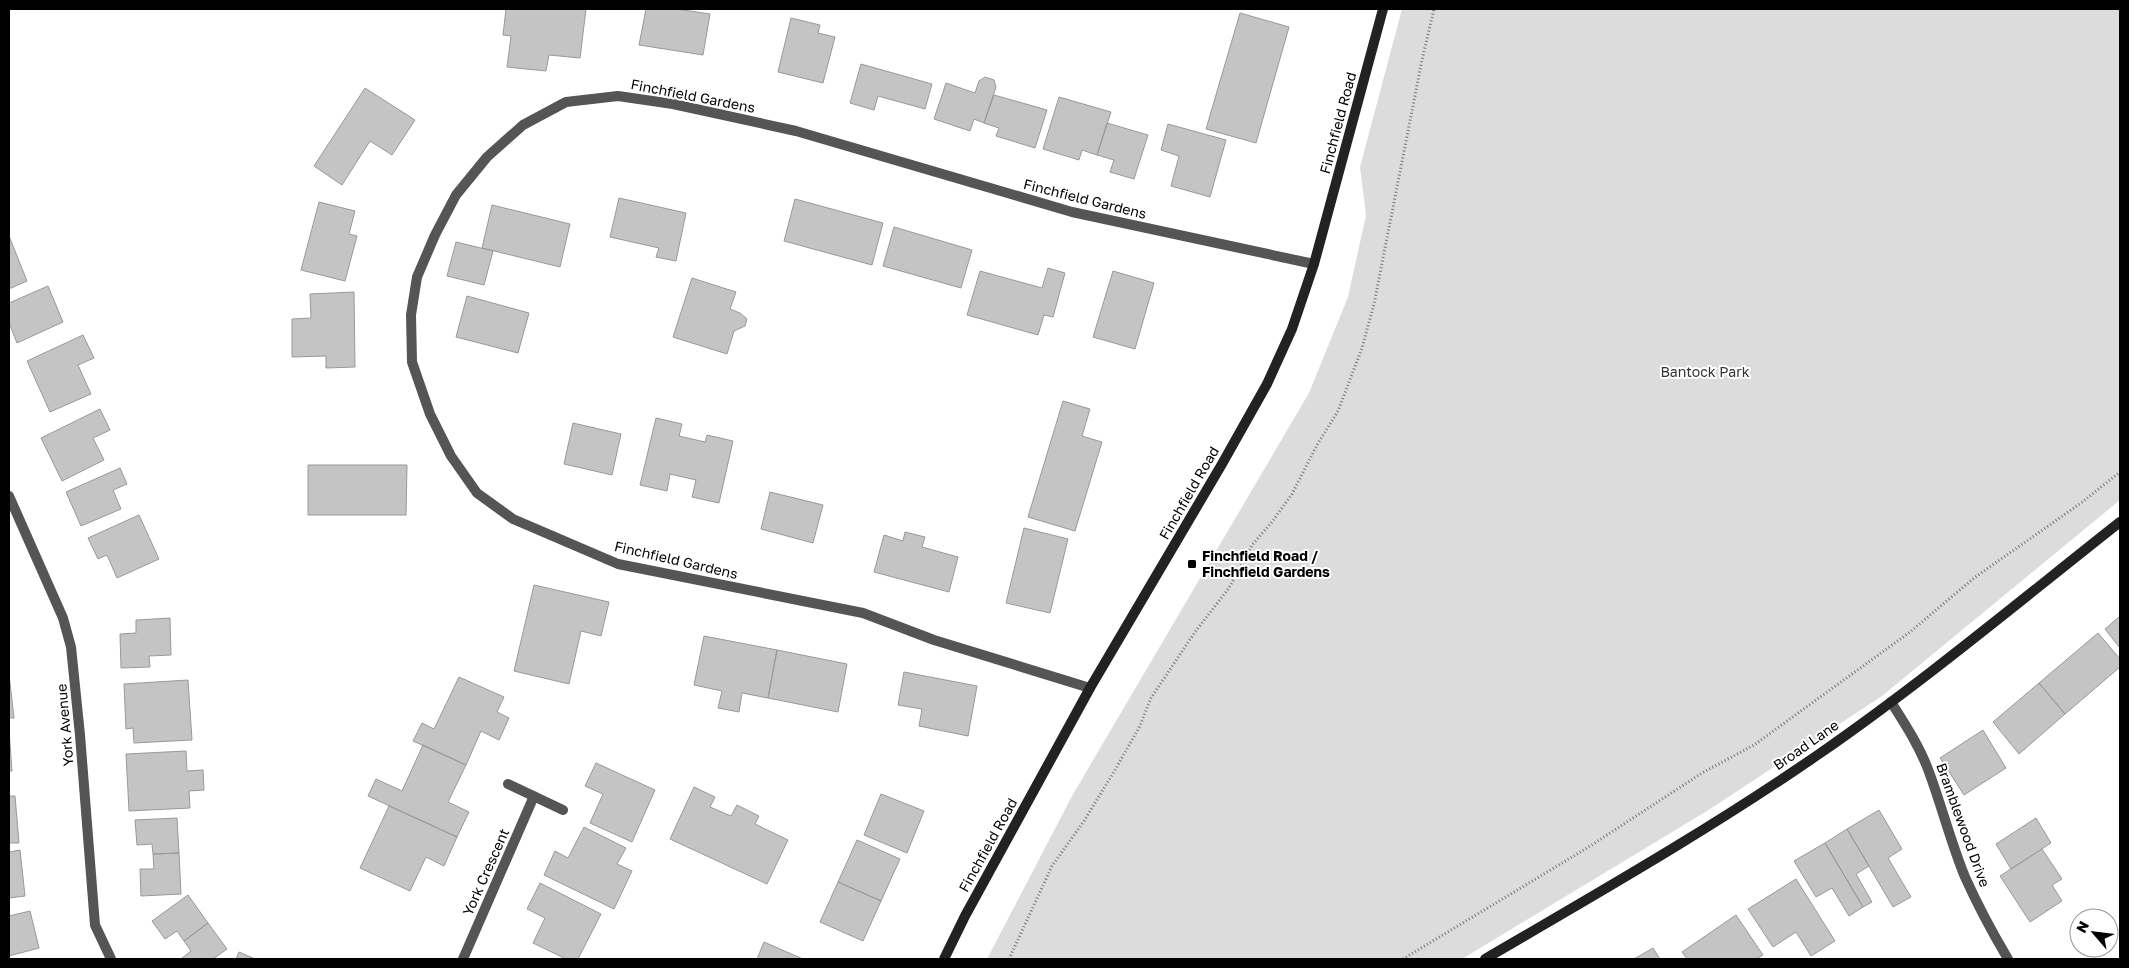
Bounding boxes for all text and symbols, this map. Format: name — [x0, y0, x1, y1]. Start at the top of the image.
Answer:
street label: Finchfield Road — [1316, 70, 1359, 176]
street label: Finchfield Gardens — [630, 75, 757, 116]
street label: Finchfield Gardens — [1022, 175, 1148, 222]
park label: Bantock Park — [1660, 363, 1750, 380]
street label: Finchfield Road — [1155, 443, 1222, 542]
street label: Finchfield Gardens — [613, 537, 740, 582]
place label: Finchfield Road / Finchfield Gardens — [1202, 547, 1330, 580]
marker: Finchfield Road / Finchfield Gardens — [1186, 558, 1198, 570]
street label: York Avenue — [52, 683, 77, 767]
street label: Broad Lane — [1770, 716, 1842, 773]
street label: Bramblewood Drive — [1933, 760, 1994, 889]
street label: Finchfield Road — [955, 795, 1020, 895]
street label: York Crescent — [459, 826, 512, 918]
north arrow — [2069, 908, 2119, 958]
text: N — [2072, 918, 2092, 935]

